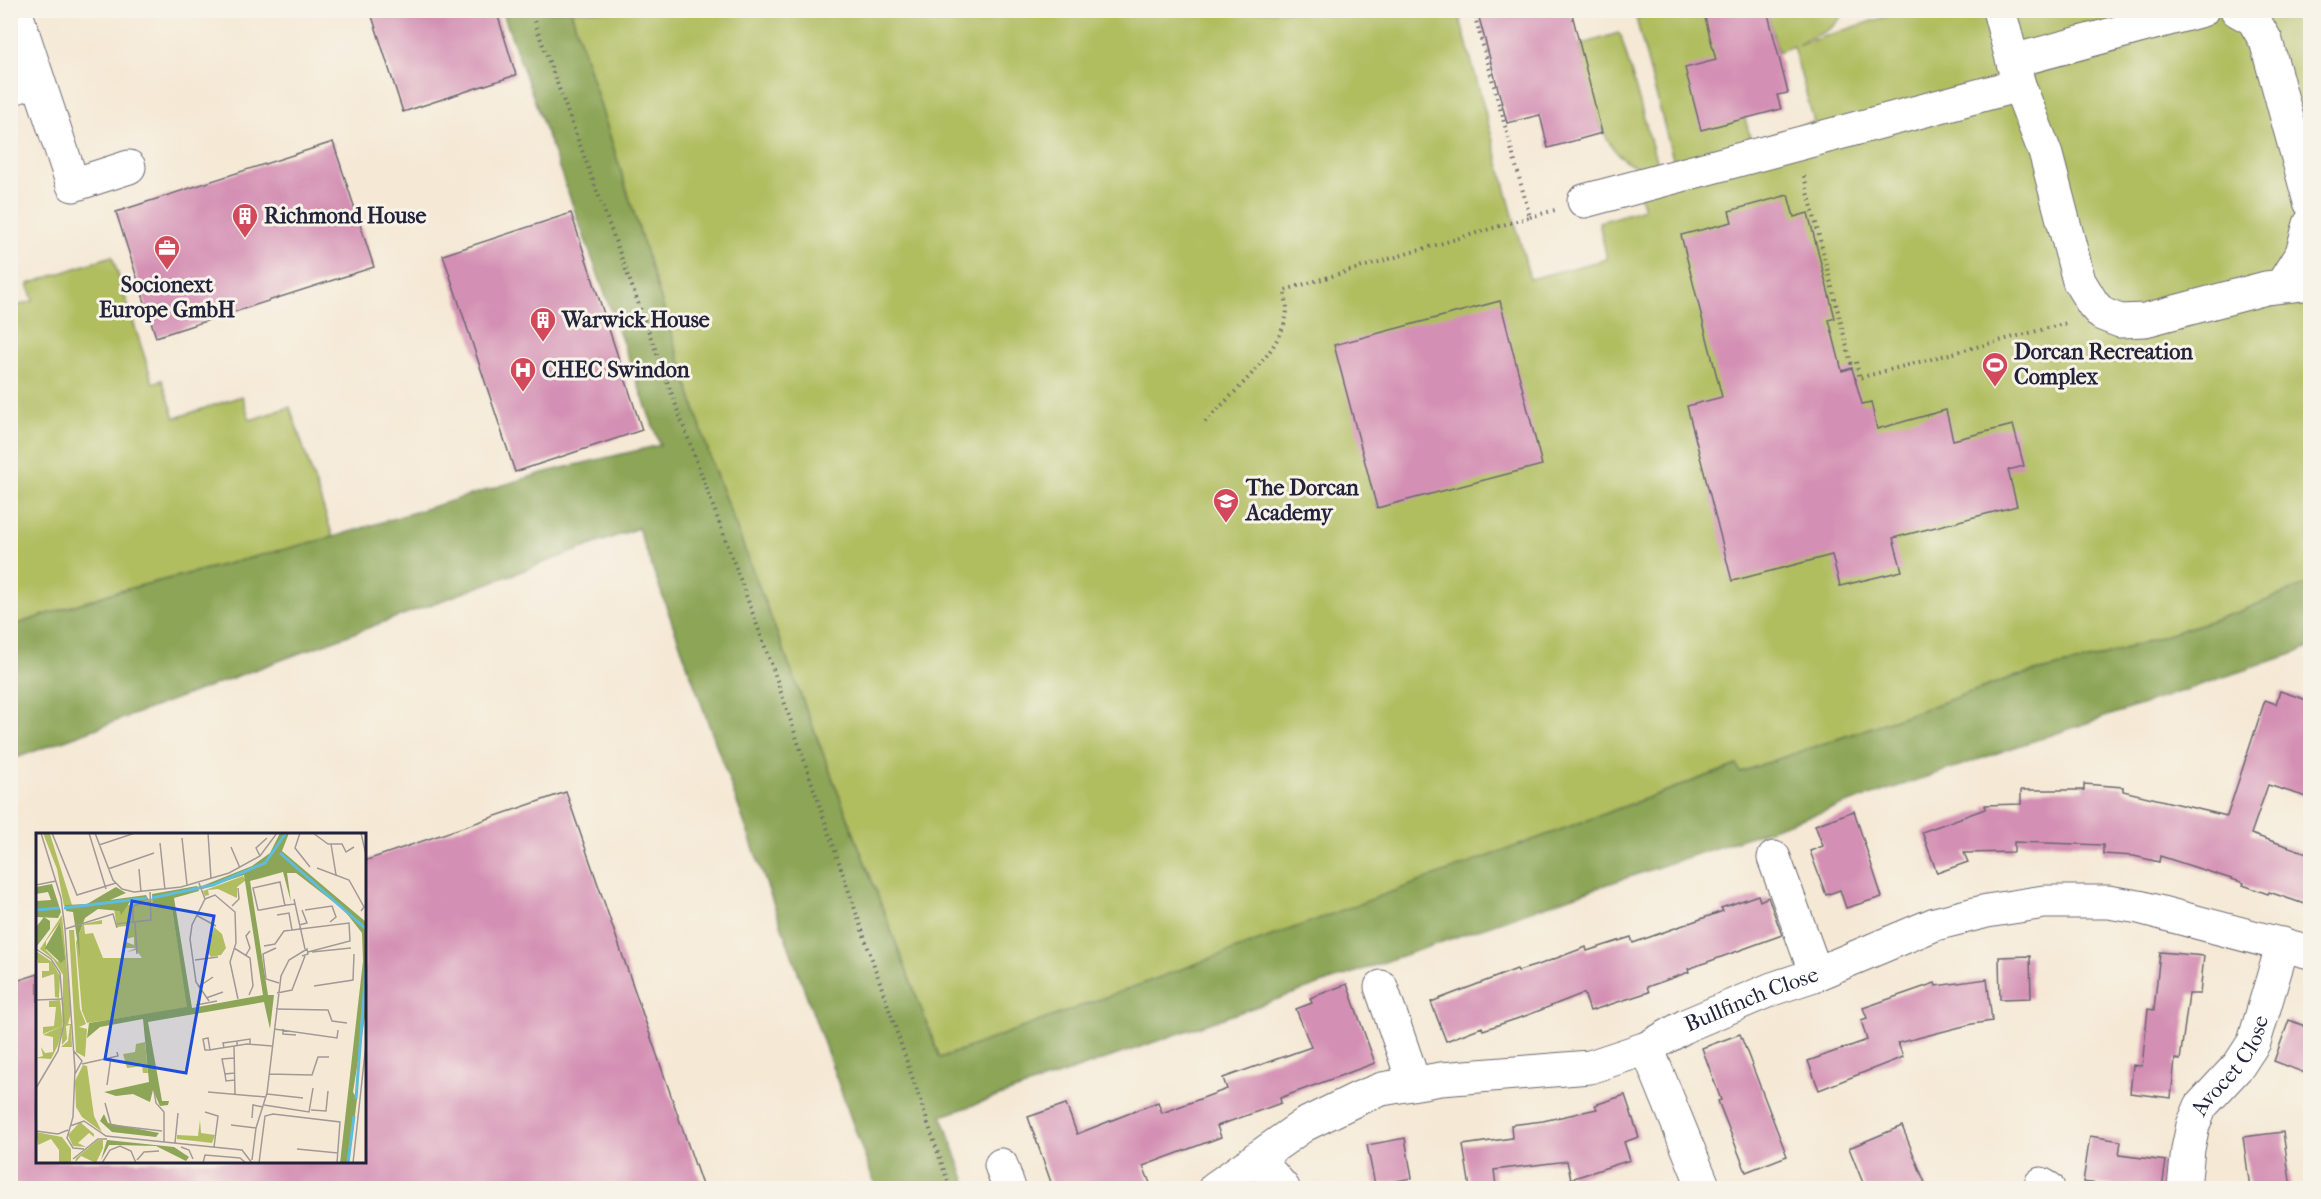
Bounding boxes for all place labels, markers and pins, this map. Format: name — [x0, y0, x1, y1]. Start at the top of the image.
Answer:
building icon: Richmond House — [230, 201, 260, 239]
place label: Richmond House — [264, 203, 426, 229]
office icon: Socionext Europe GmbH — [152, 233, 182, 271]
place label: Socionext Europe GmbH — [99, 272, 236, 323]
building icon: Warwick House — [528, 305, 558, 343]
place label: Warwick House — [561, 307, 710, 333]
place label: Dorcan Recreation Complex — [2014, 339, 2193, 390]
sports icon: Dorcan Recreation Complex — [1980, 350, 2010, 388]
hospital icon: CHEC Swindon — [508, 355, 538, 393]
place label: CHEC Swindon — [542, 357, 690, 383]
place label: The Dorcan Academy — [1244, 475, 1359, 526]
school or university icon: The Dorcan Academy — [1211, 486, 1241, 524]

